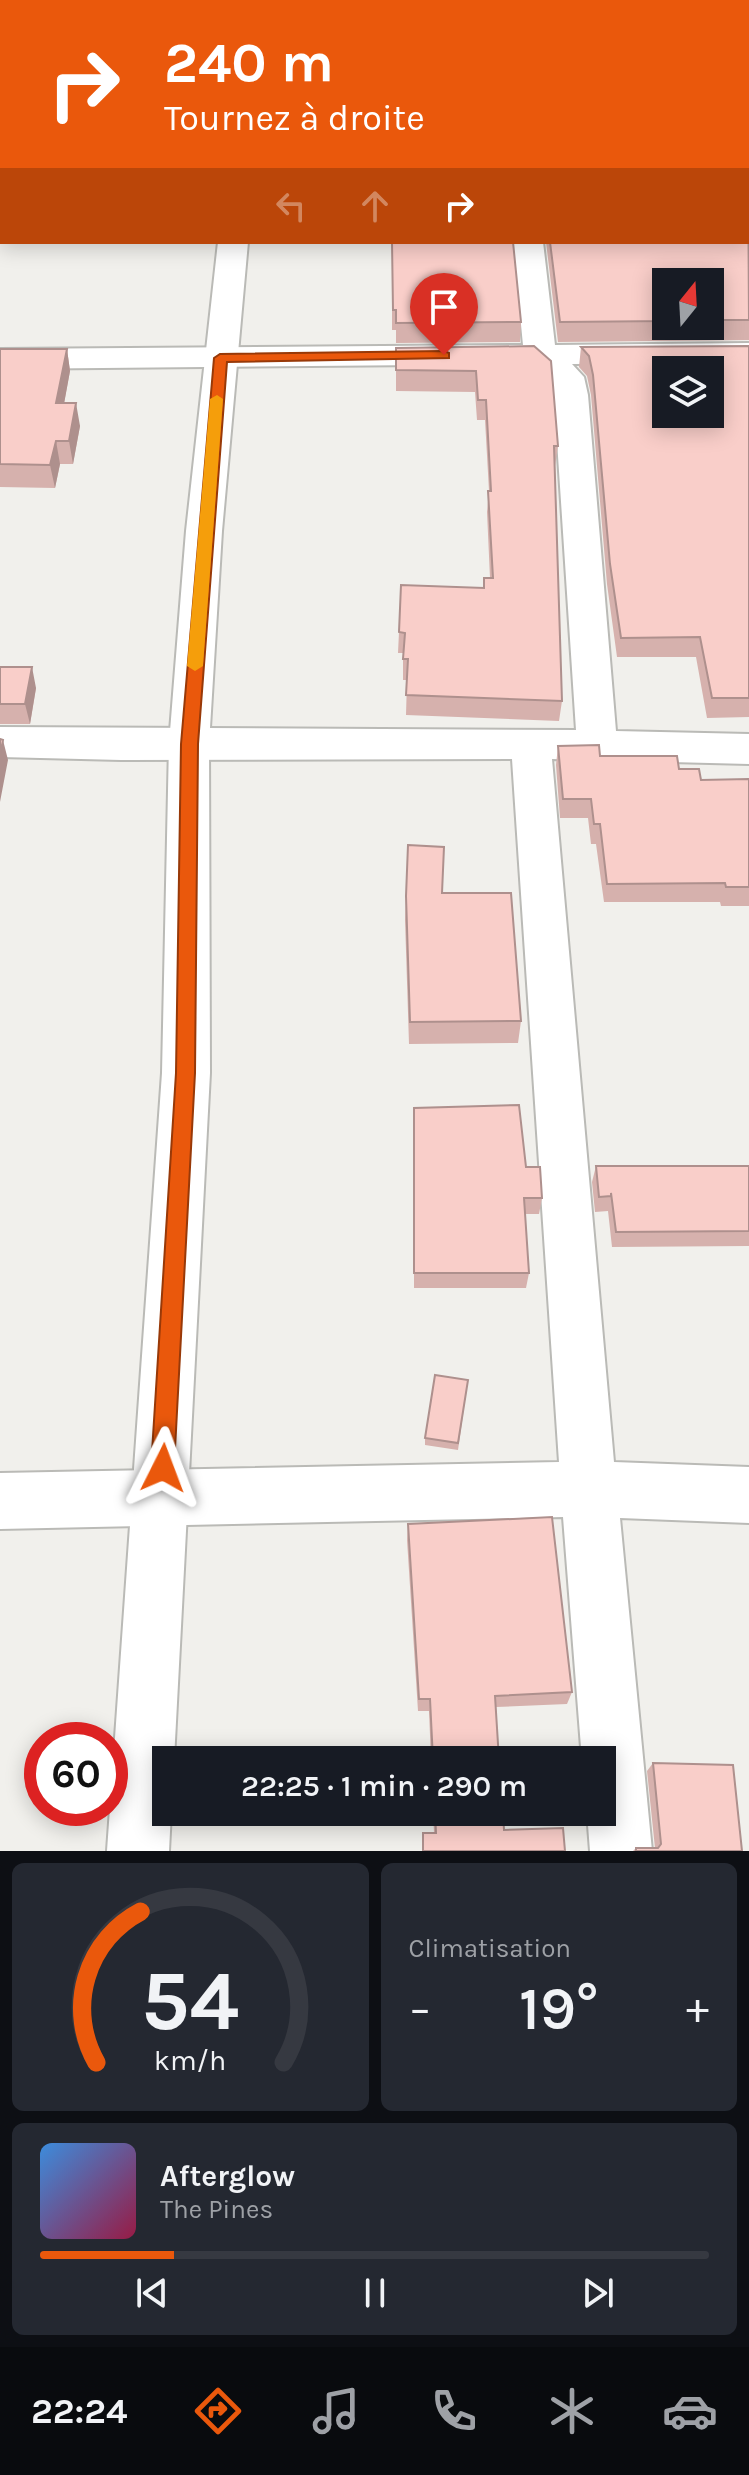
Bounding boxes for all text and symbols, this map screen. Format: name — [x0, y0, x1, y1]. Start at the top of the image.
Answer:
text: 240 m — [164, 30, 334, 95]
icon: right — [32, 32, 136, 136]
text: Tournez à droite — [164, 97, 425, 139]
icon: left — [269, 184, 313, 228]
icon: ahead — [353, 184, 397, 228]
icon: right — [437, 184, 481, 228]
north arrow — [652, 268, 724, 340]
map controls — [652, 268, 724, 428]
pin — [410, 273, 478, 355]
icon: arrive — [422, 285, 466, 329]
button: layers — [652, 356, 724, 428]
position arrow — [121, 1426, 205, 1510]
speed limit sign: 60 — [24, 1722, 128, 1826]
text: 22:25 · 1 min · 290 m — [241, 1768, 527, 1804]
text: Climatisation — [409, 1933, 571, 1964]
text: 54 — [141, 1953, 239, 2050]
text: 19° — [519, 1974, 599, 2044]
text: − — [409, 1983, 432, 2034]
text: + — [686, 1983, 709, 2034]
text: km/h — [154, 2044, 226, 2077]
text: Afterglow — [160, 2158, 295, 2194]
text: The Pines — [160, 2194, 273, 2225]
icon: previous — [130, 2271, 174, 2315]
icon: pause — [353, 2271, 397, 2315]
icon: next — [576, 2271, 620, 2315]
icon: directions — [190, 2383, 246, 2439]
icon: music — [308, 2383, 364, 2439]
icon: phone — [426, 2383, 482, 2439]
icon: climate — [544, 2383, 600, 2439]
icon: car — [662, 2383, 718, 2439]
text: 22:24 — [31, 2390, 128, 2432]

